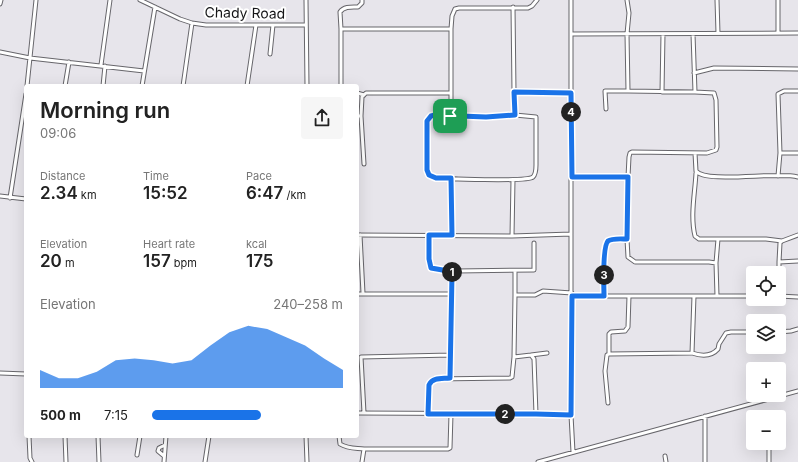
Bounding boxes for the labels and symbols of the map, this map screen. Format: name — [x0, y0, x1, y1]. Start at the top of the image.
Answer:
street label: Chady Road — [205, 3, 285, 22]
pin — [433, 99, 467, 133]
pin: 4 — [561, 102, 581, 122]
pin: 1 — [442, 262, 462, 282]
pin: 3 — [594, 265, 614, 285]
pin: 2 — [495, 404, 515, 424]

